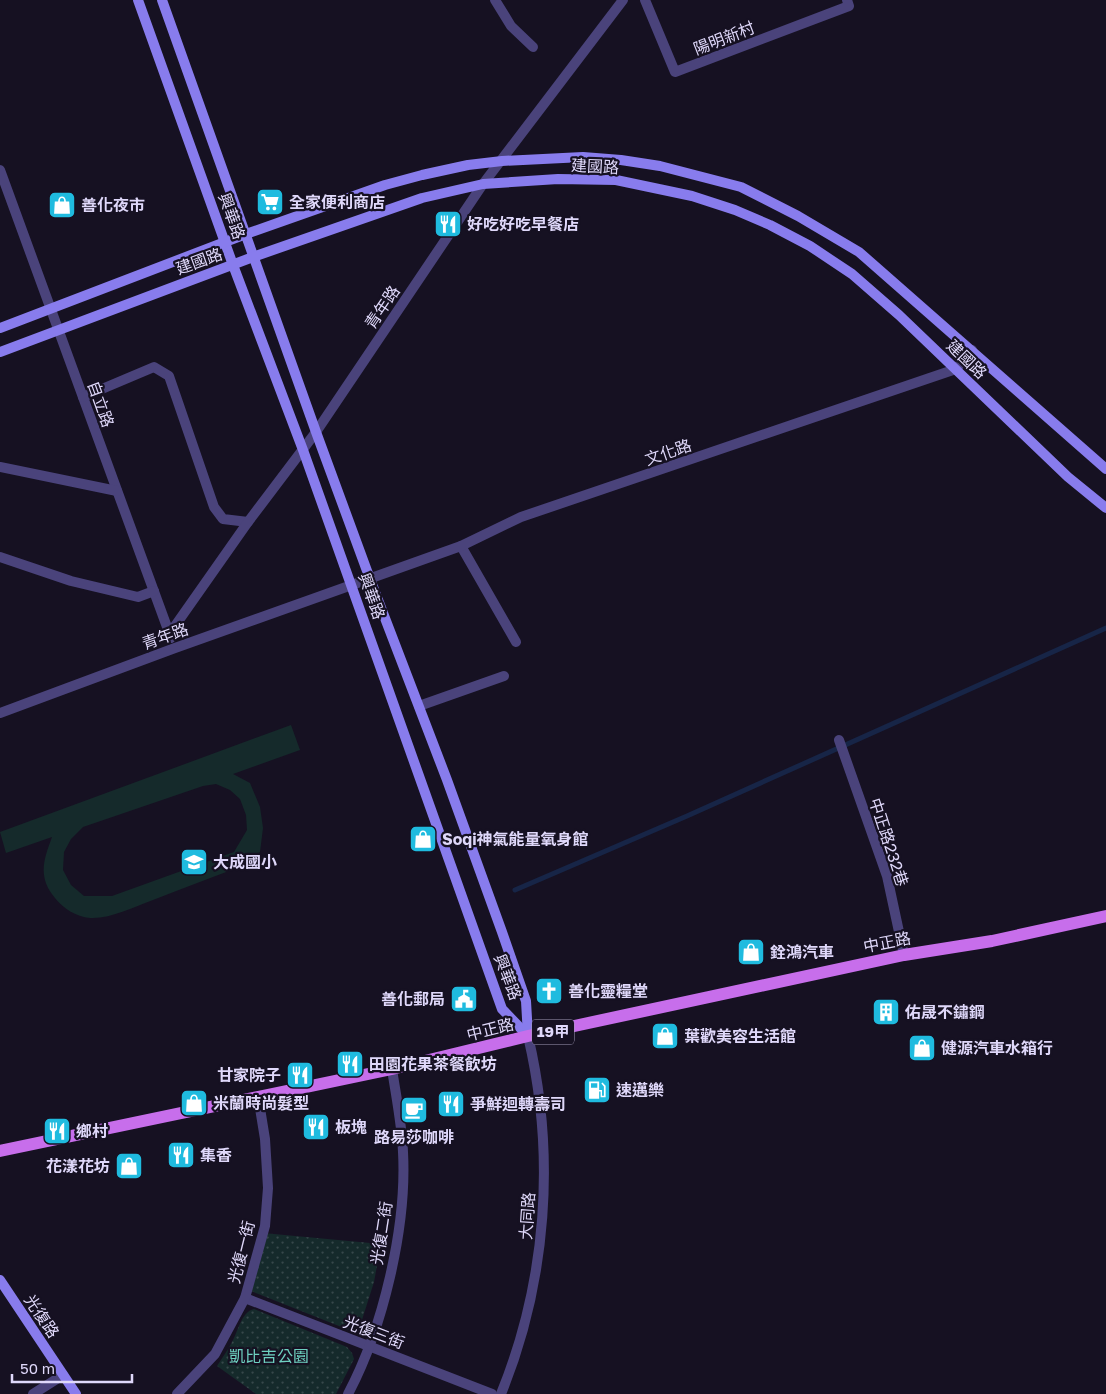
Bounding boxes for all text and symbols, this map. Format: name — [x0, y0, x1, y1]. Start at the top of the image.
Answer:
street label: 陽明新村 — [691, 17, 757, 59]
street label: 建國路 — [571, 155, 619, 177]
supermarket icon: 全家便利商店 — [255, 187, 285, 217]
shop icon: 善化夜市 — [47, 190, 77, 220]
street label: 興華路 — [214, 190, 250, 242]
place label: 全家便利商店 — [289, 192, 385, 212]
place label: 善化夜市 — [81, 195, 145, 215]
restaurant icon: 好吃好吃早餐店 — [433, 209, 463, 239]
place label: 好吃好吃早餐店 — [467, 214, 579, 234]
street label: 建國路 — [173, 243, 225, 279]
street label: 青年路 — [360, 282, 404, 332]
street label: 建國路 — [943, 335, 991, 383]
street label: 自立路 — [83, 378, 119, 430]
street label: 文化路 — [642, 435, 694, 469]
street label: 興華路 — [354, 570, 390, 622]
street label: 青年路 — [139, 618, 191, 654]
street label: 中正路232巷 — [865, 795, 913, 889]
shop icon: Soqi神氣能量氧身館 — [408, 824, 438, 854]
place label: Soqi神氣能量氧身館 — [442, 829, 589, 849]
school or university icon: 大成國小 — [179, 847, 209, 877]
place label: 大成國小 — [213, 852, 277, 872]
street label: 中正路 — [862, 928, 912, 956]
shop icon: 銓鴻汽車 — [736, 937, 766, 967]
place label: 銓鴻汽車 — [770, 942, 834, 962]
street label: 興華路 — [490, 951, 526, 1003]
church icon: 善化靈糧堂 — [534, 976, 564, 1006]
place label: 善化靈糧堂 — [568, 981, 648, 1001]
public building icon: 善化郵局 — [449, 984, 479, 1014]
place label: 善化郵局 — [381, 989, 445, 1009]
building icon: 佑晟不鏽鋼 — [871, 997, 901, 1027]
place label: 佑晟不鏽鋼 — [904, 1002, 985, 1022]
street label: 中正路 — [464, 1013, 516, 1045]
road number: 19甲 — [532, 1020, 574, 1044]
shop icon: 葉歡美容生活館 — [650, 1021, 680, 1051]
place label: 葉歡美容生活館 — [684, 1026, 796, 1046]
shop icon: 健源汽車水箱行 — [907, 1033, 937, 1063]
place label: 健源汽車水箱行 — [941, 1038, 1053, 1058]
restaurant icon: 田園花果茶餐飲坊 — [335, 1049, 365, 1079]
place label: 田園花果茶餐飲坊 — [369, 1054, 497, 1074]
restaurant icon: 甘家院子 — [285, 1060, 315, 1090]
place label: 甘家院子 — [217, 1065, 281, 1085]
fuel station icon: 速邁樂 — [582, 1075, 612, 1105]
place label: 速邁樂 — [616, 1080, 664, 1100]
shop icon: 米蘭時尚髮型 — [179, 1088, 209, 1118]
restaurant icon: 爭鮮迴轉壽司 — [436, 1089, 466, 1119]
place label: 米蘭時尚髮型 — [213, 1093, 309, 1113]
place label: 爭鮮迴轉壽司 — [470, 1094, 566, 1114]
cafe icon: 路易莎咖啡 — [399, 1095, 429, 1125]
restaurant icon: 板塊 — [301, 1112, 331, 1142]
restaurant icon: 鄉村 — [42, 1116, 72, 1146]
place label: 板塊 — [335, 1117, 367, 1137]
place label: 鄉村 — [76, 1121, 108, 1141]
place label: 路易莎咖啡 — [374, 1127, 454, 1147]
restaurant icon: 集香 — [166, 1140, 196, 1170]
place label: 集香 — [200, 1145, 232, 1165]
shop icon: 花漾花坊 — [114, 1151, 144, 1181]
place label: 花漾花坊 — [46, 1156, 110, 1176]
street label: 大同路 — [515, 1191, 539, 1241]
street label: 光復二街 — [366, 1200, 396, 1266]
street label: 光復一街 — [224, 1219, 258, 1285]
street label: 光復路 — [20, 1291, 64, 1341]
street label: 光復三街 — [341, 1311, 407, 1353]
park label: 凱比吉公園 — [229, 1346, 309, 1366]
scale bar — [12, 1352, 132, 1384]
text: 50 m — [20, 1359, 55, 1377]

